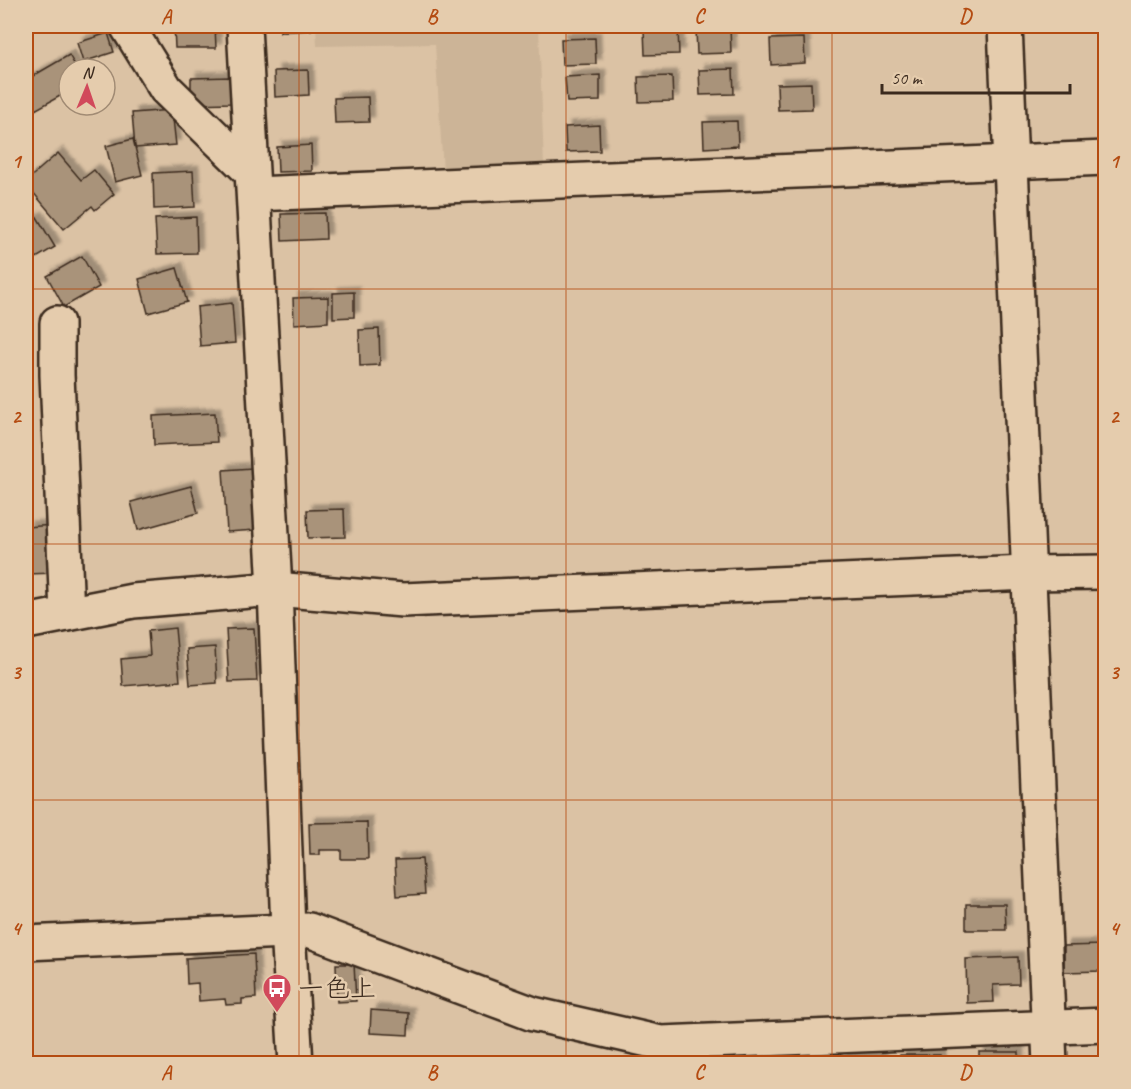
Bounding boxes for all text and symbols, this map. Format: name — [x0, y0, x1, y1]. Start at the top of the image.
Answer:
text: A — [161, 4, 173, 29]
text: B — [427, 4, 439, 29]
text: C — [694, 4, 706, 29]
text: D — [959, 4, 973, 29]
north arrow — [57, 57, 117, 117]
scale bar — [882, 57, 1070, 95]
text: N — [82, 63, 96, 83]
text: 50 m — [891, 67, 924, 89]
text: 1 — [12, 149, 23, 174]
text: 1 — [1110, 149, 1121, 174]
text: 2 — [12, 404, 23, 429]
text: 2 — [1110, 404, 1121, 429]
text: 3 — [12, 660, 23, 685]
text: 3 — [1110, 660, 1121, 685]
text: 4 — [12, 916, 24, 941]
text: 4 — [1110, 916, 1122, 941]
bus stop icon: 一色上 — [261, 972, 293, 1014]
place label: 一色上 — [298, 972, 376, 1005]
text: A — [161, 1060, 173, 1085]
text: B — [427, 1060, 439, 1085]
text: C — [694, 1060, 706, 1085]
text: D — [959, 1060, 973, 1085]

